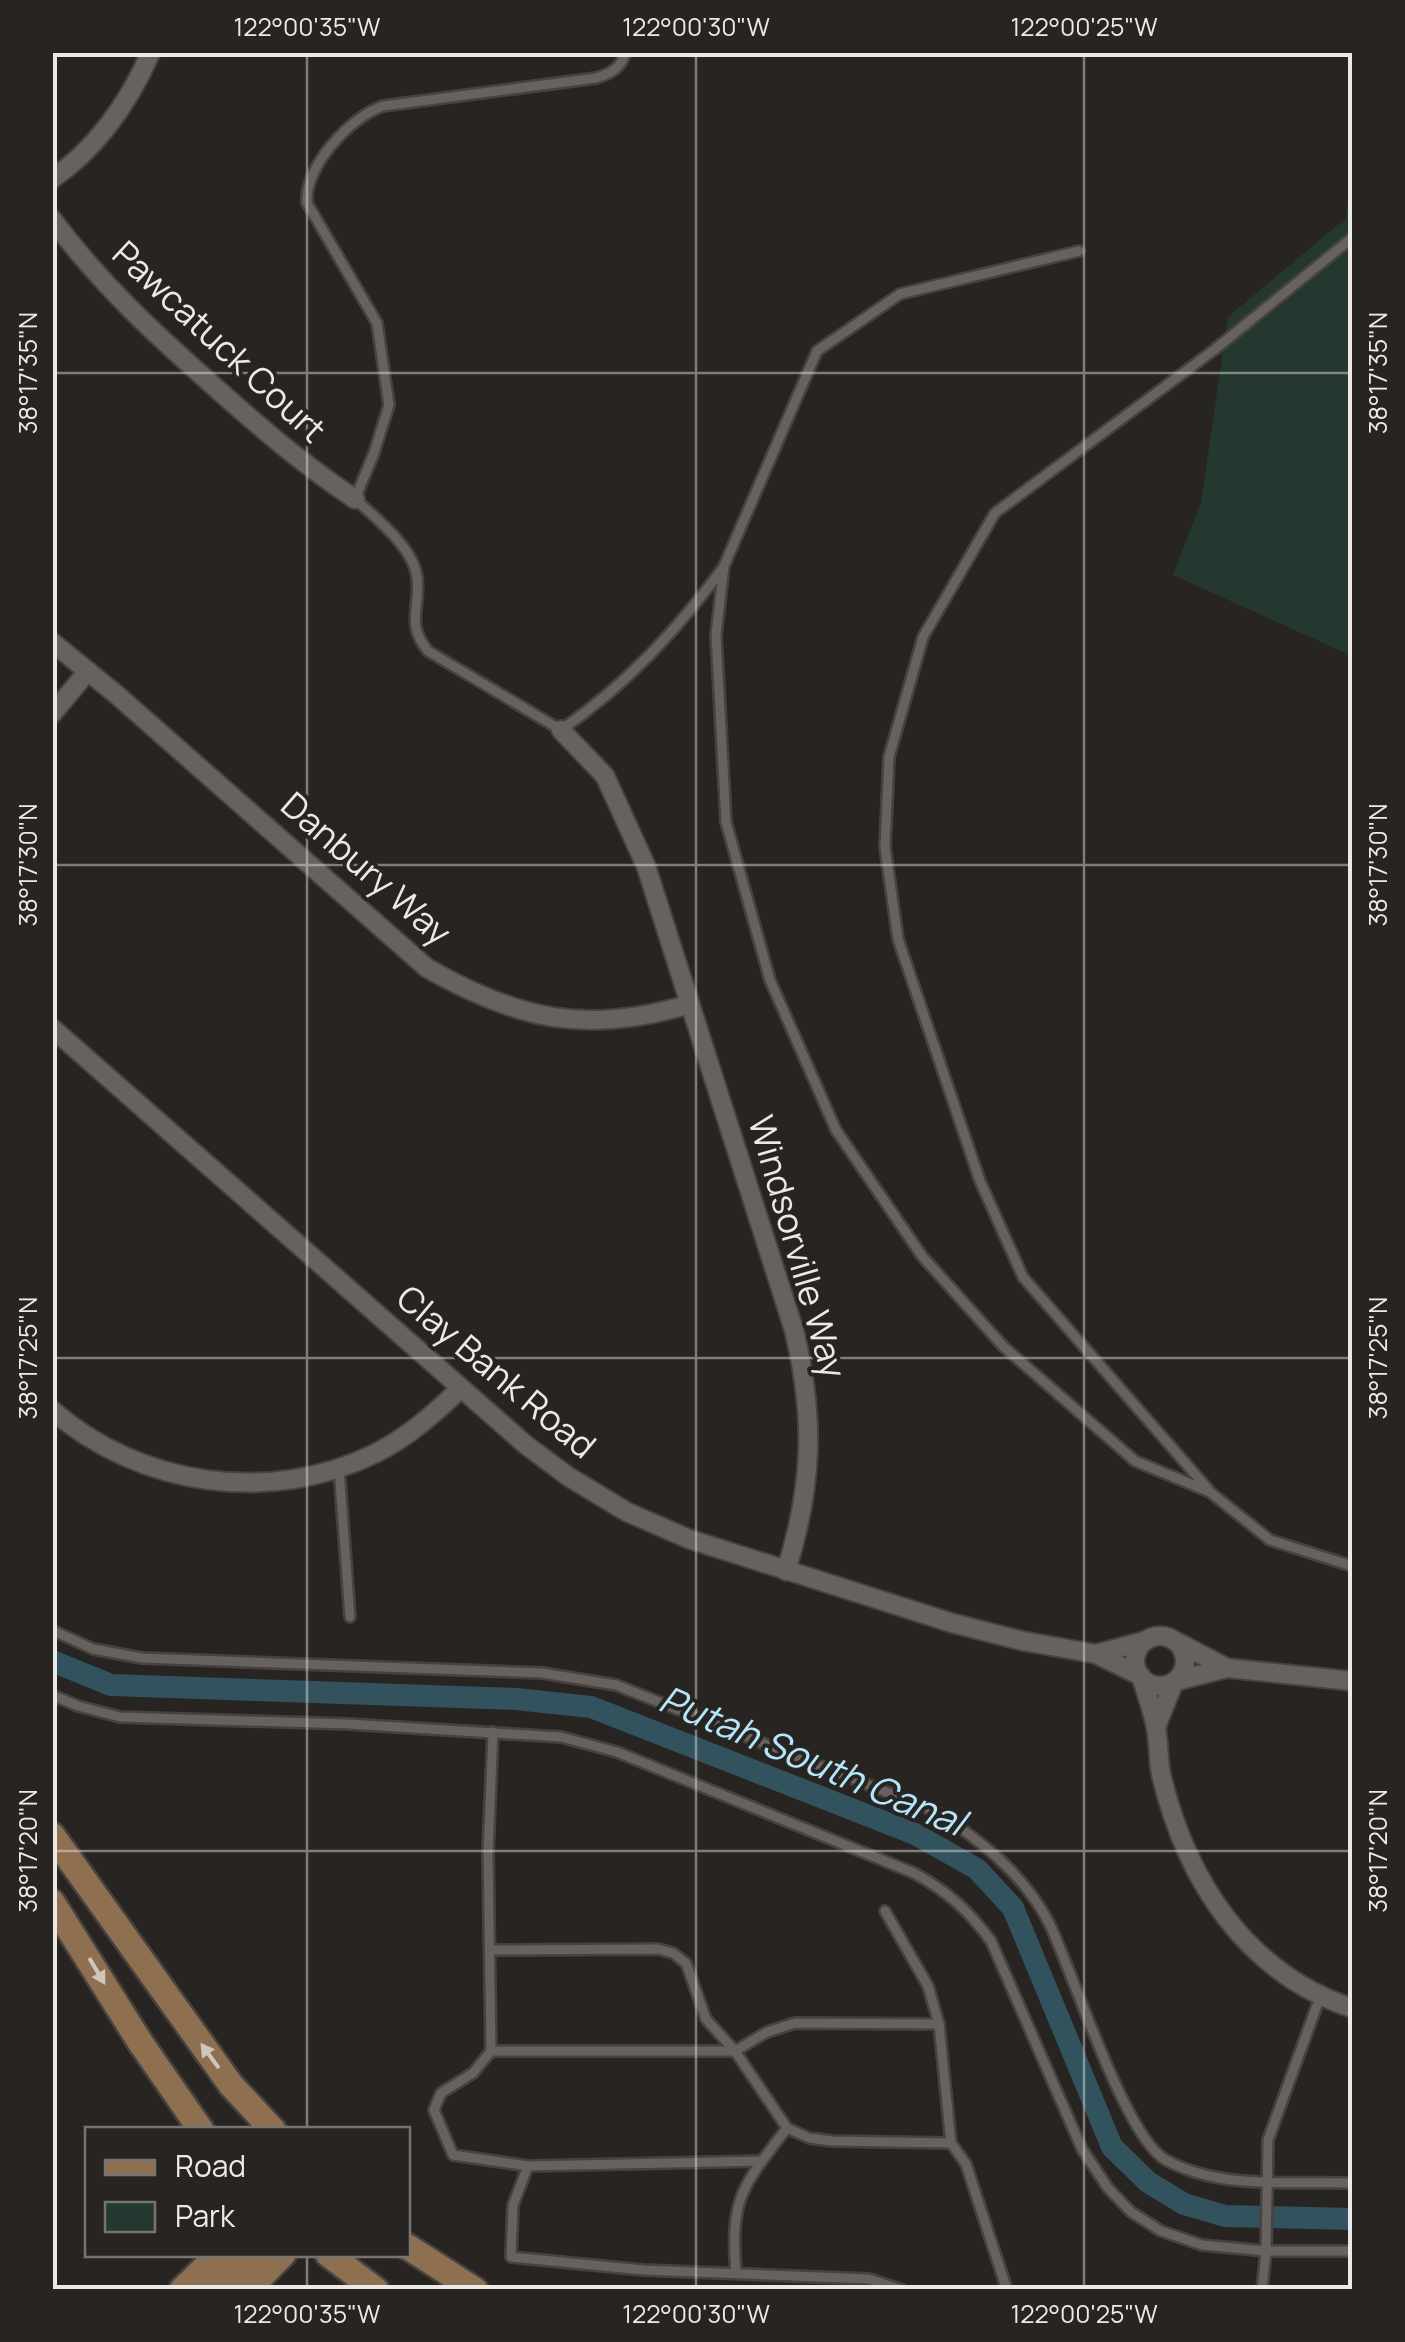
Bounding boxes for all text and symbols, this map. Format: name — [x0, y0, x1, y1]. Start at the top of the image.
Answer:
text: 122°00'35"W — [234, 9, 380, 44]
text: 122°00'30"W — [622, 9, 770, 44]
text: 122°00'25"W — [1010, 9, 1158, 44]
street label: Pawcatuck Court — [103, 230, 337, 453]
text: 38°17'35"N — [10, 312, 45, 434]
text: 38°17'35"N — [1360, 312, 1395, 434]
street label: Danbury Way — [271, 781, 462, 956]
text: 38°17'30"N — [10, 803, 45, 927]
text: 38°17'30"N — [1360, 803, 1395, 927]
street label: Windsorville Way — [738, 1110, 858, 1384]
street label: Clay Bank Road — [387, 1274, 606, 1469]
text: 38°17'25"N — [10, 1297, 45, 1419]
text: 38°17'25"N — [1360, 1297, 1395, 1419]
water label: Putah South Canal — [652, 1671, 977, 1849]
text: 38°17'20"N — [10, 1789, 45, 1913]
text: 38°17'20"N — [1360, 1789, 1395, 1913]
one-way arrow — [88, 1957, 105, 1985]
one-way arrow — [201, 2042, 220, 2069]
legend — [85, 2127, 410, 2257]
text: Road — [175, 2145, 246, 2186]
text: Park — [175, 2195, 236, 2236]
text: 122°00'35"W — [234, 2296, 380, 2331]
text: 122°00'30"W — [622, 2296, 770, 2331]
text: 122°00'25"W — [1010, 2296, 1158, 2331]

